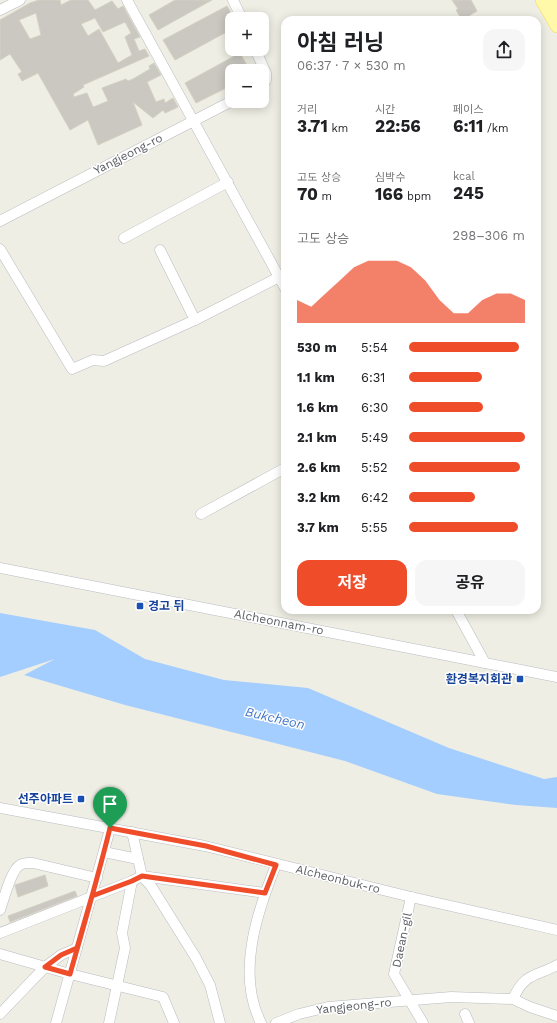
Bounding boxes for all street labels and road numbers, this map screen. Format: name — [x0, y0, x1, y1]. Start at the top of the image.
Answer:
street label: Yangjeong-ro — [91, 131, 165, 177]
street label: Alcheonnam-ro — [233, 606, 325, 638]
street label: Alcheonbuk-ro — [294, 862, 382, 896]
street label: Daean-gil — [389, 911, 415, 969]
street label: Yangjeong-ro — [316, 995, 392, 1017]

